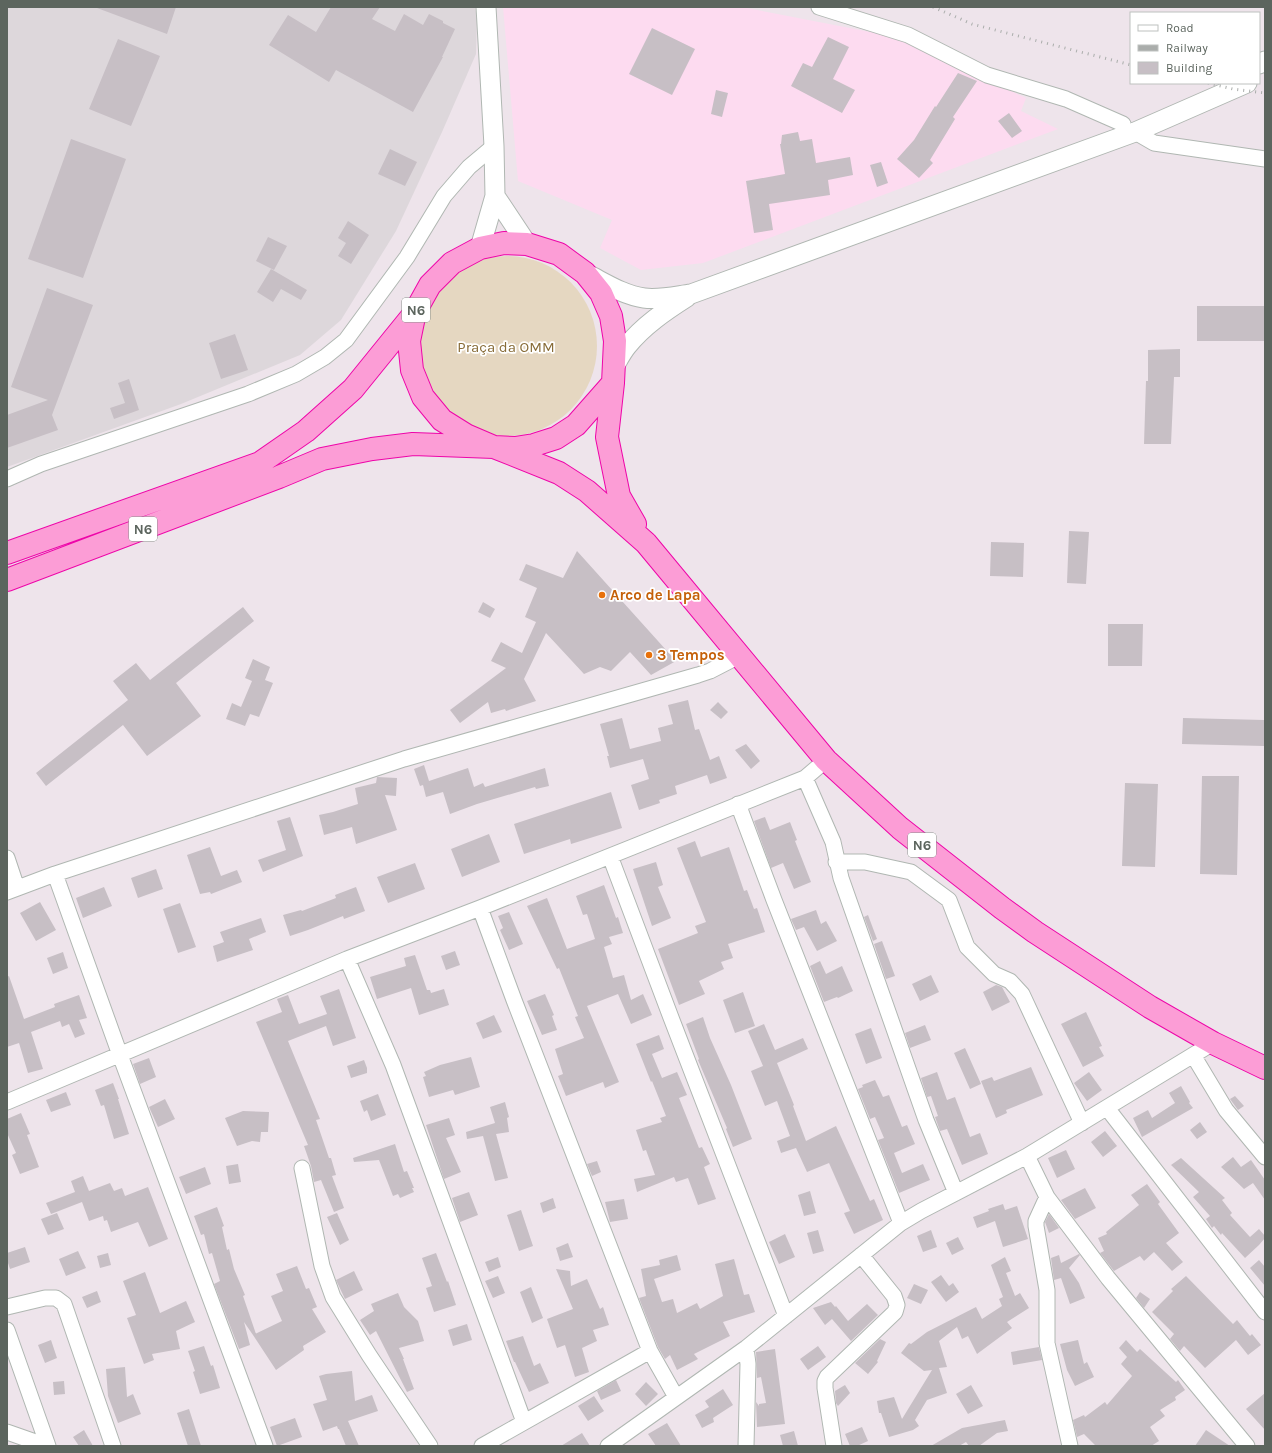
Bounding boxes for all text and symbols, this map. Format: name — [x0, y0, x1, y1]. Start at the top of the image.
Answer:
legend — [1130, 12, 1260, 84]
text: Road — [1166, 21, 1194, 35]
text: Railway — [1166, 41, 1208, 55]
text: Building — [1166, 61, 1213, 75]
road number: N6 — [402, 298, 430, 322]
park label: Praça da OMM — [457, 338, 555, 356]
road number: N6 — [129, 517, 157, 541]
place label: Arco de Lapa — [610, 586, 701, 604]
marker: Arco de Lapa — [597, 590, 607, 600]
place label: 3 Tempos — [657, 646, 725, 664]
marker: 3 Tempos — [644, 650, 654, 660]
road number: N6 — [908, 833, 936, 857]

